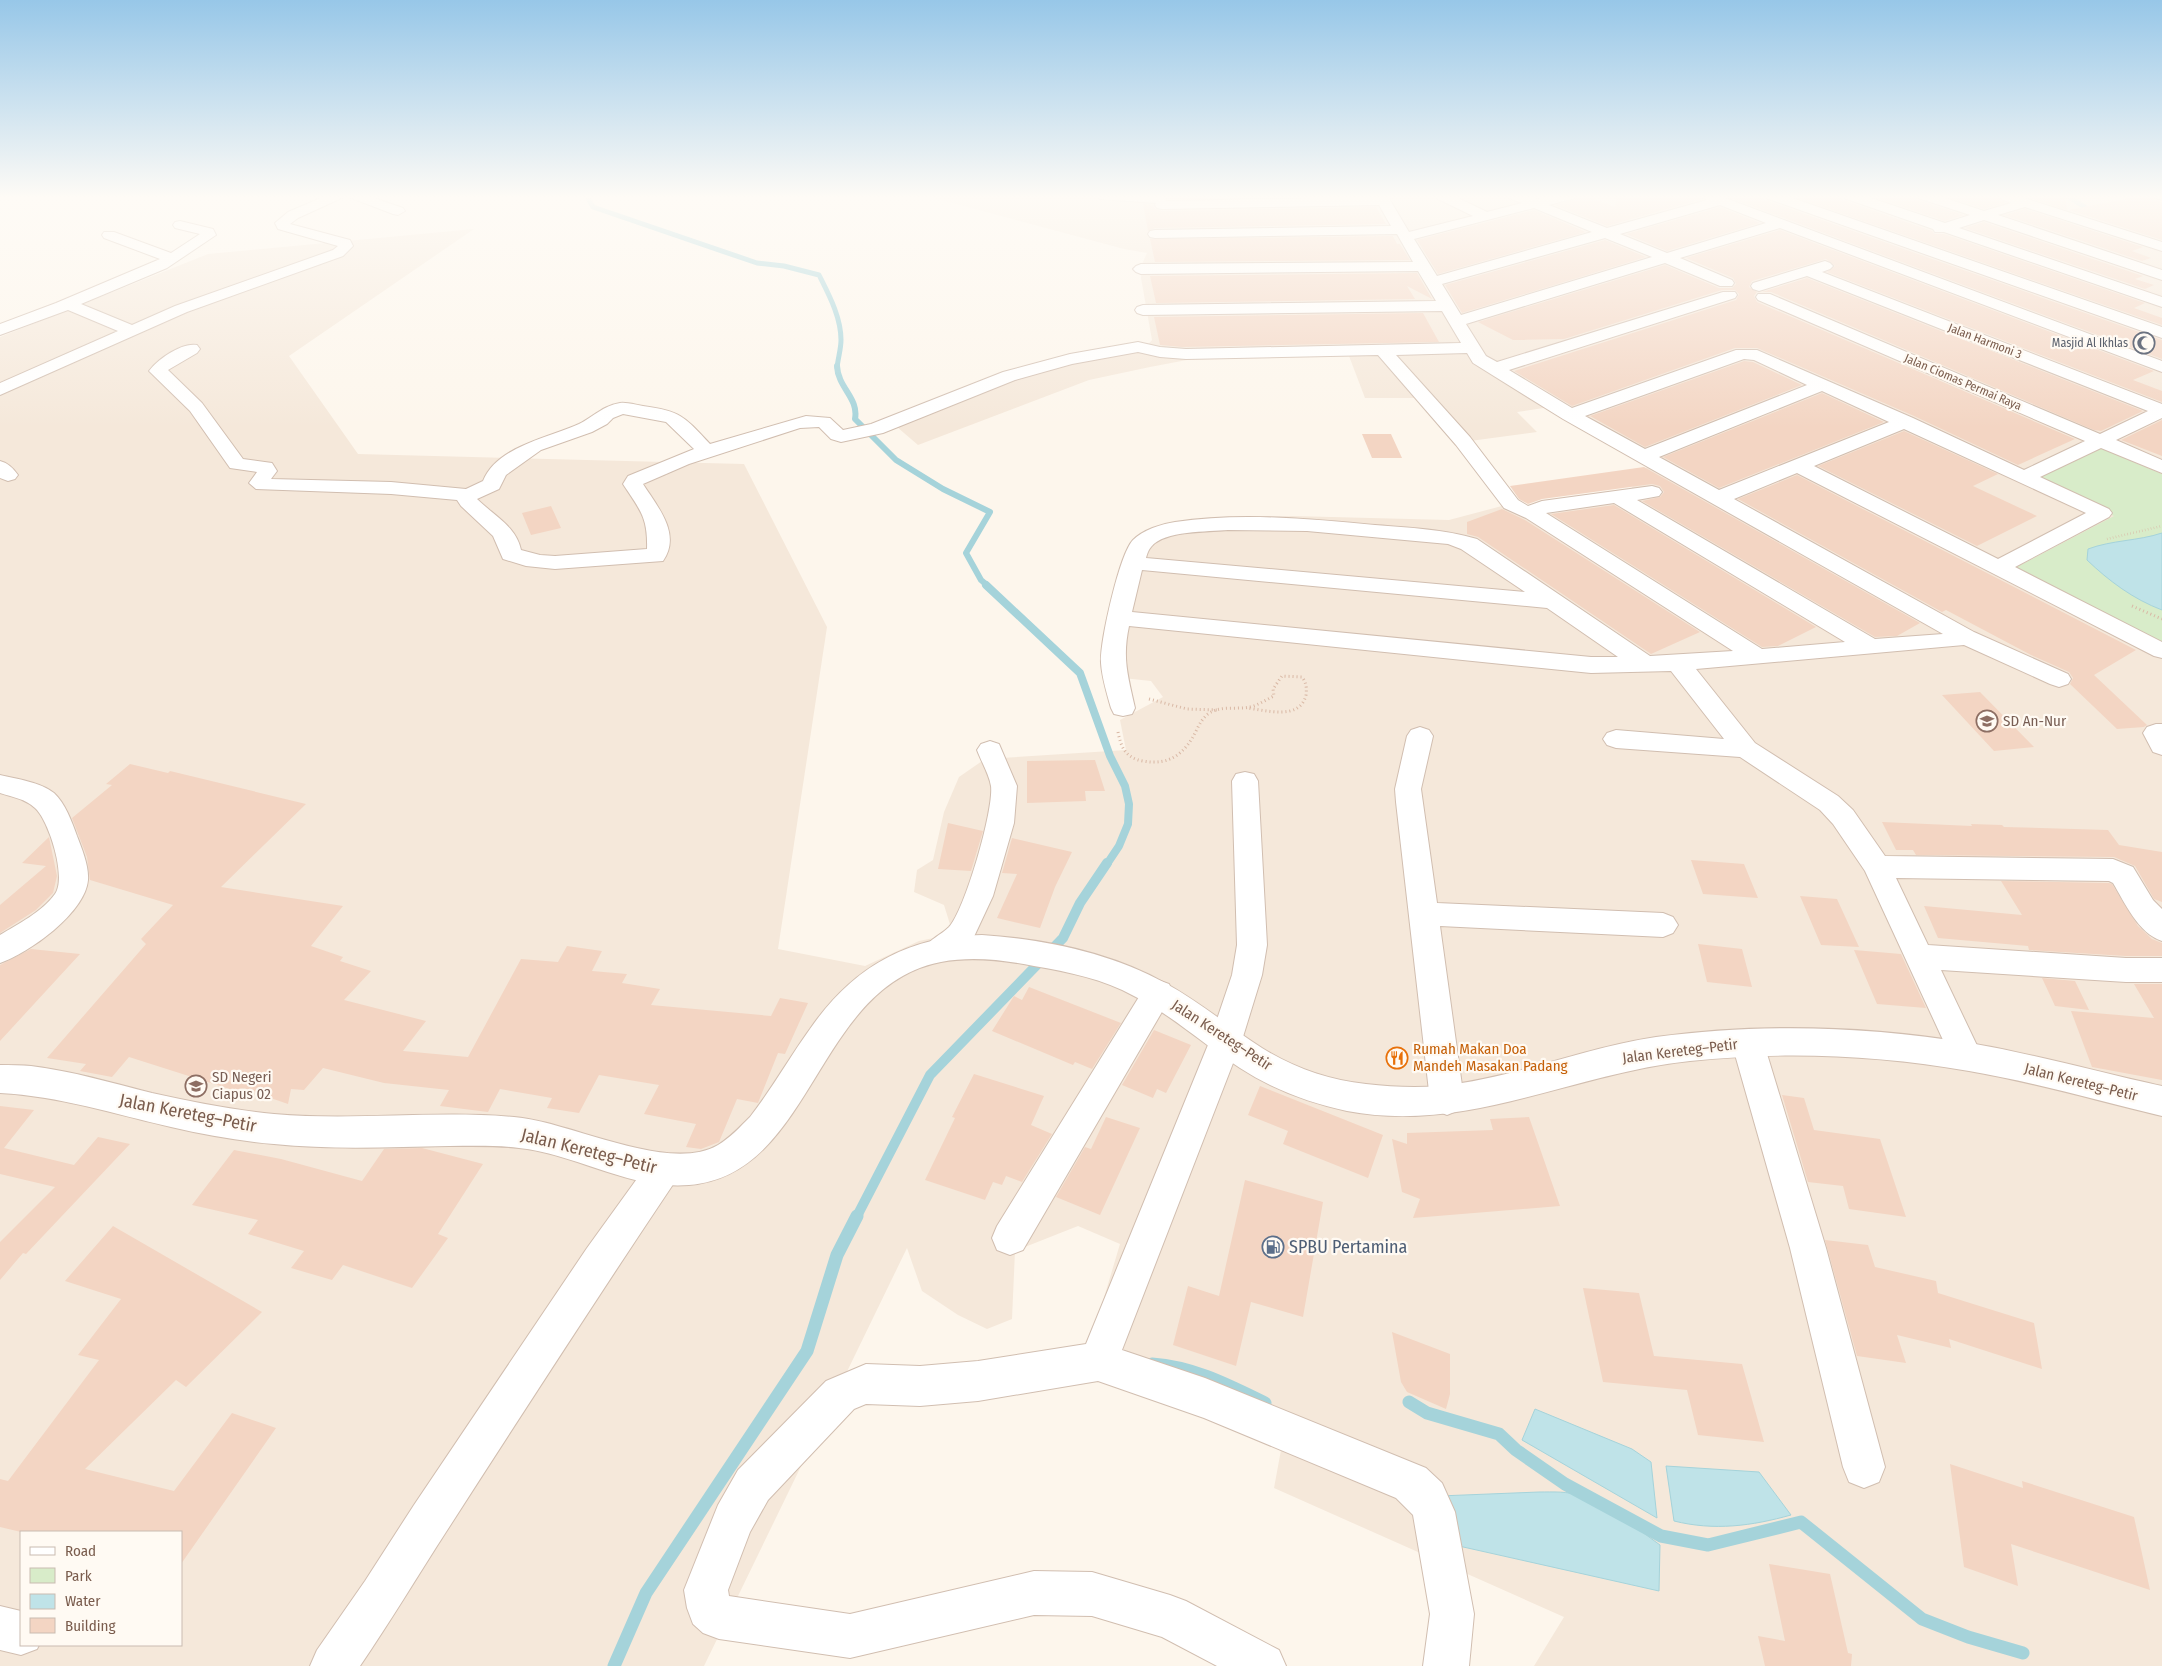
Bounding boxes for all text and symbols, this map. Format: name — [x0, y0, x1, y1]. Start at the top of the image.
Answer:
street label: Jalan Harmoni 3 — [1946, 321, 2024, 361]
mosque icon: Masjid Al Ikhlas — [2132, 331, 2156, 355]
place label: Masjid Al Ikhlas — [2052, 336, 2128, 350]
street label: Jalan Ciomas Permai Raya — [1902, 351, 2024, 413]
school or university icon: SD An-Nur — [1975, 709, 1999, 733]
place label: SD An-Nur — [2003, 712, 2067, 730]
street label: Jalan Kereteg–Petir — [1168, 996, 1276, 1075]
street label: Jalan Kereteg–Petir — [1621, 1035, 1739, 1067]
place label: Rumah Makan Doa Mandeh Masakan Padang — [1413, 1040, 1568, 1075]
restaurant icon: Rumah Makan Doa Mandeh Masakan Padang — [1385, 1046, 1409, 1070]
street label: Jalan Kereteg–Petir — [2022, 1059, 2140, 1105]
place label: SD Negeri Ciapus 02 — [212, 1068, 271, 1103]
school or university icon: SD Negeri Ciapus 02 — [184, 1074, 208, 1098]
street label: Jalan Kereteg–Petir — [117, 1089, 259, 1137]
street label: Jalan Kereteg–Petir — [519, 1123, 660, 1179]
fuel station icon: SPBU Pertamina — [1261, 1235, 1285, 1259]
place label: SPBU Pertamina — [1289, 1236, 1407, 1258]
legend — [20, 1531, 182, 1646]
text: Road — [65, 1542, 96, 1560]
text: Park — [65, 1567, 92, 1585]
text: Water — [65, 1592, 101, 1610]
text: Building — [65, 1617, 116, 1635]

